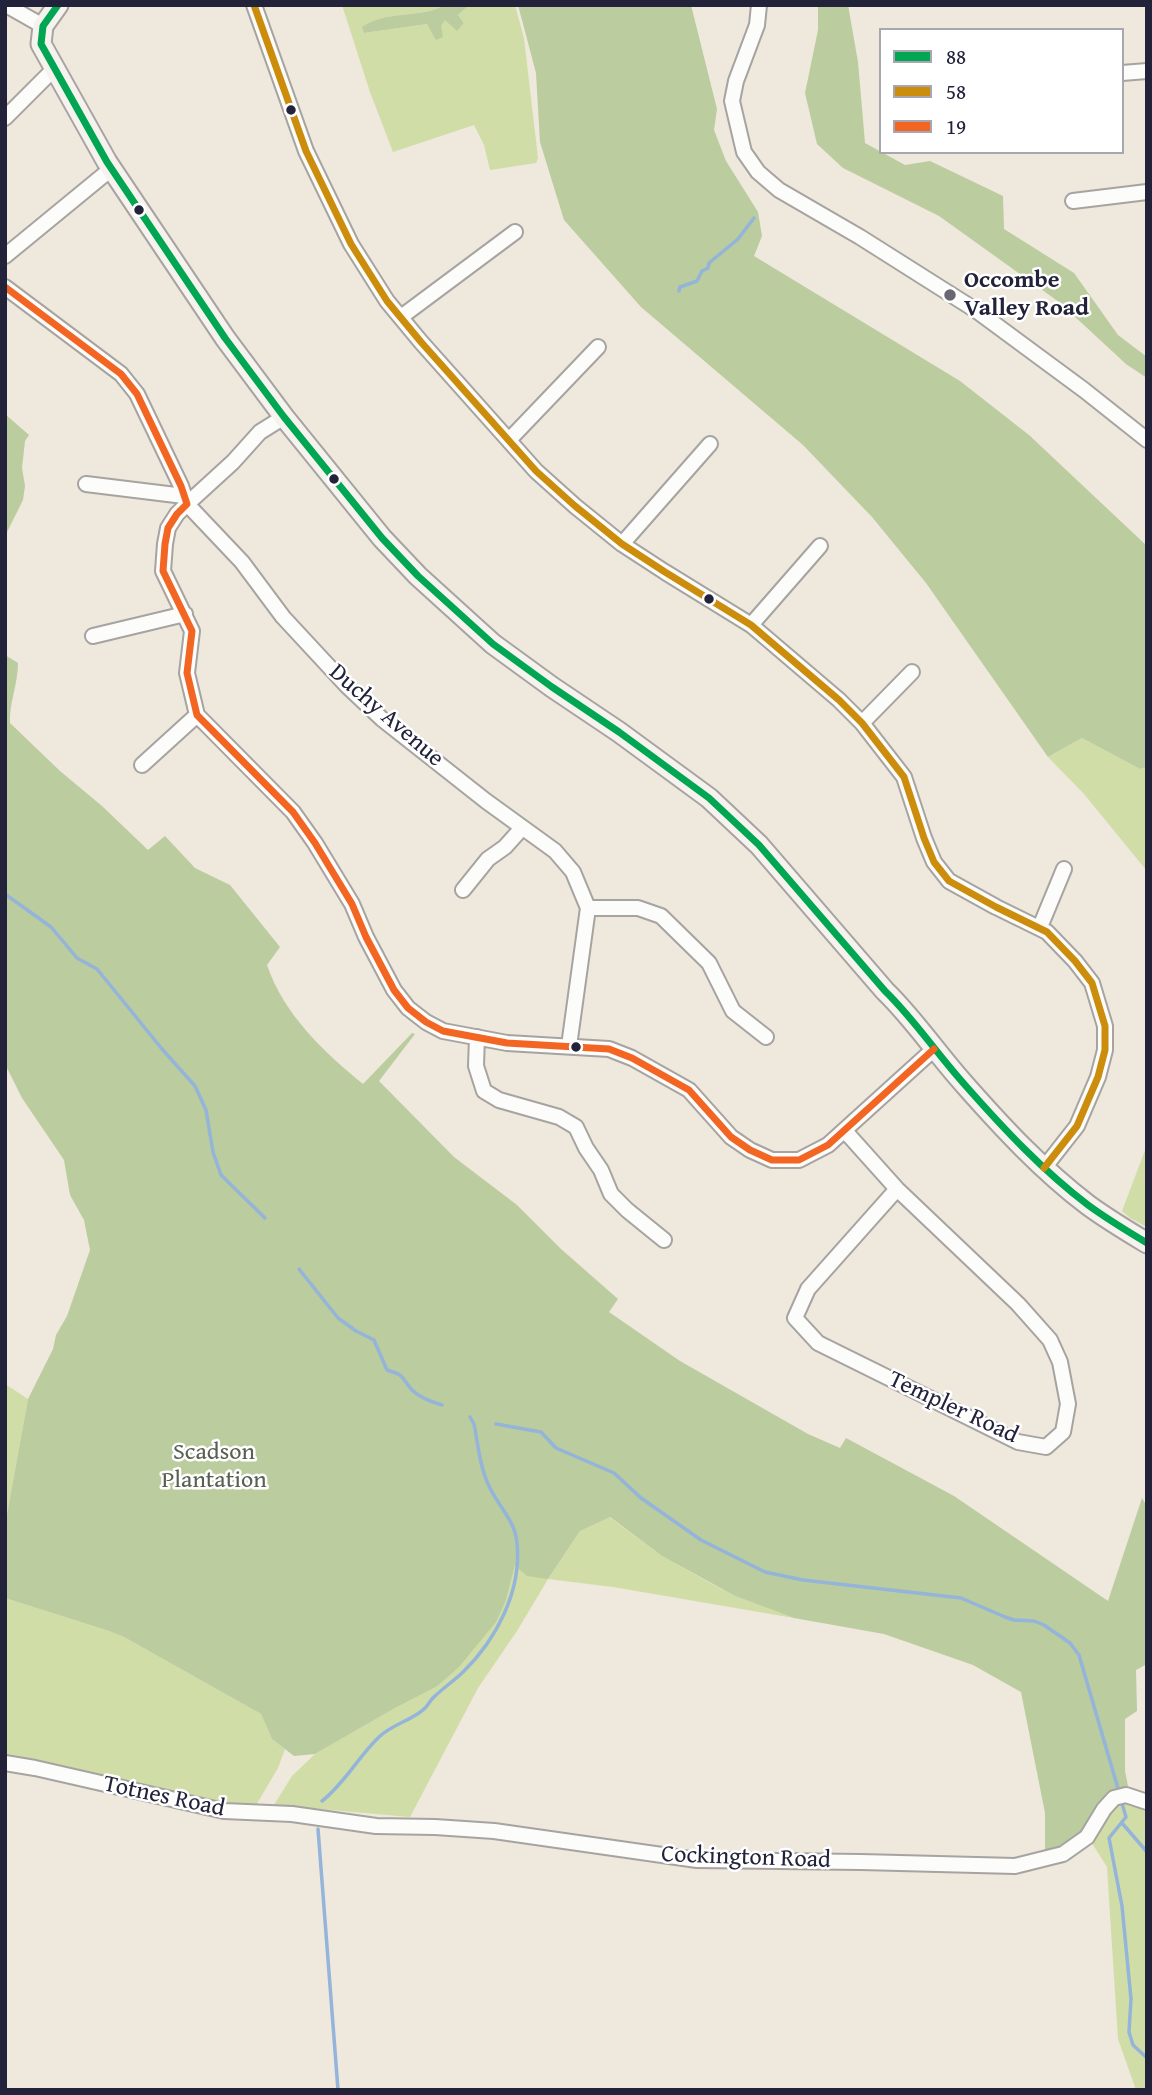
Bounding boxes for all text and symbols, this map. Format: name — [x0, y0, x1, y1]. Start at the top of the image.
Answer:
legend — [879, 28, 1124, 154]
text: 88 — [946, 41, 966, 72]
text: 58 — [946, 76, 966, 107]
unlabelled marker — [284, 103, 298, 117]
text: 19 — [946, 111, 966, 142]
unlabelled marker — [132, 203, 146, 217]
place label: Occombe Valley Road — [964, 267, 1089, 323]
marker: Occombe Valley Road — [942, 287, 958, 303]
unlabelled marker — [327, 472, 341, 486]
unlabelled marker — [702, 592, 716, 606]
street label: Duchy Avenue — [323, 658, 449, 774]
unlabelled marker — [569, 1040, 583, 1054]
street label: Templer Road — [884, 1365, 1022, 1451]
park label: Scadson Plantation — [161, 1439, 267, 1495]
street label: Totnes Road — [101, 1770, 227, 1824]
street label: Cockington Road — [661, 1841, 831, 1875]

